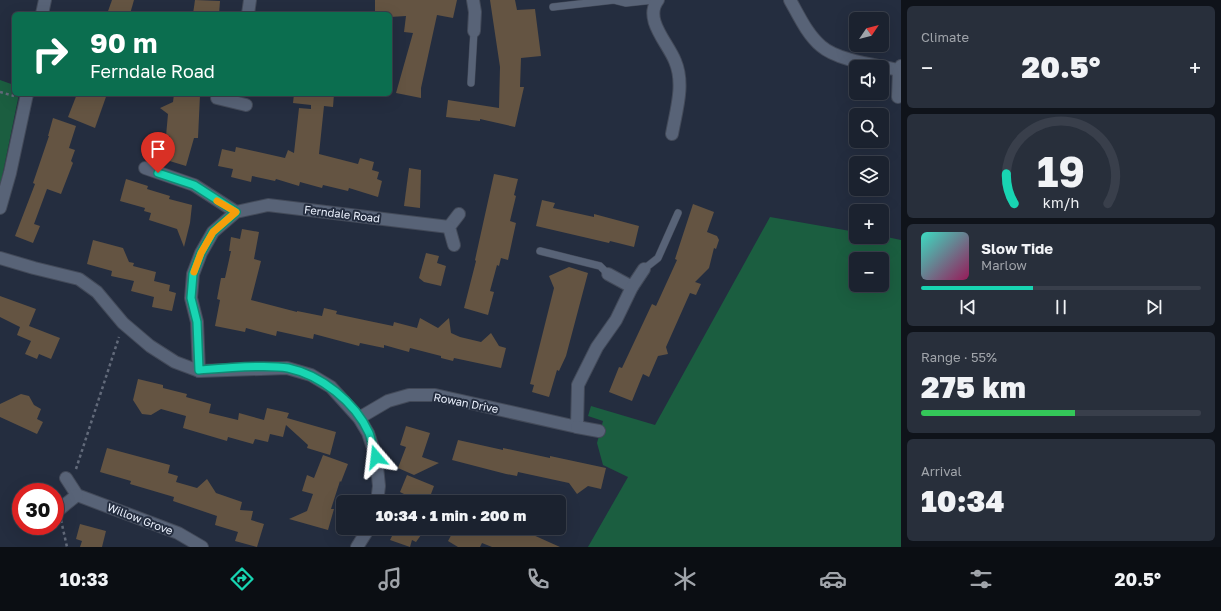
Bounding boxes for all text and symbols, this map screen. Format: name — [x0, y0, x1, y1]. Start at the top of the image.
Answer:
north arrow — [849, 12, 889, 52]
map controls — [849, 12, 889, 292]
text: 90 m — [90, 26, 157, 59]
icon: right — [24, 28, 76, 80]
text: Climate — [921, 29, 969, 45]
text: 20.5° — [1022, 49, 1100, 85]
text: − — [921, 54, 933, 81]
text: + — [1189, 54, 1201, 81]
text: Ferndale Road — [90, 60, 215, 82]
button: sound — [849, 60, 889, 100]
button: search — [849, 108, 889, 148]
pin — [141, 132, 175, 173]
icon: arrive — [147, 138, 169, 160]
text: 19 — [1037, 146, 1085, 196]
button: layers — [849, 156, 889, 196]
text: km/h — [1043, 193, 1079, 210]
street label: Ferndale Road — [303, 202, 381, 225]
button: + — [849, 204, 889, 244]
text: Slow Tide — [981, 239, 1053, 257]
button: − — [849, 252, 889, 292]
text: Marlow — [981, 257, 1027, 273]
icon: previous — [957, 296, 979, 318]
icon: pause — [1050, 296, 1072, 318]
icon: next — [1143, 296, 1165, 318]
text: Range · 55% — [921, 349, 997, 365]
text: 275 km — [921, 369, 1026, 405]
street label: Rowan Drive — [433, 390, 500, 415]
position arrow — [355, 436, 397, 478]
text: Arrival — [921, 463, 962, 479]
speed limit sign: 30 — [12, 483, 64, 535]
text: 10:34 — [921, 483, 1005, 519]
street label: Willow Grove — [106, 500, 175, 537]
text: 10:34 · 1 min · 200 m — [376, 506, 526, 524]
icon: directions — [228, 565, 256, 593]
icon: music — [376, 565, 404, 593]
icon: phone — [524, 565, 552, 593]
icon: climate — [671, 565, 699, 593]
icon: car — [819, 565, 847, 593]
icon: filters — [967, 565, 995, 593]
text: 10:33 — [60, 568, 109, 590]
text: 20.5° — [1115, 568, 1161, 590]

